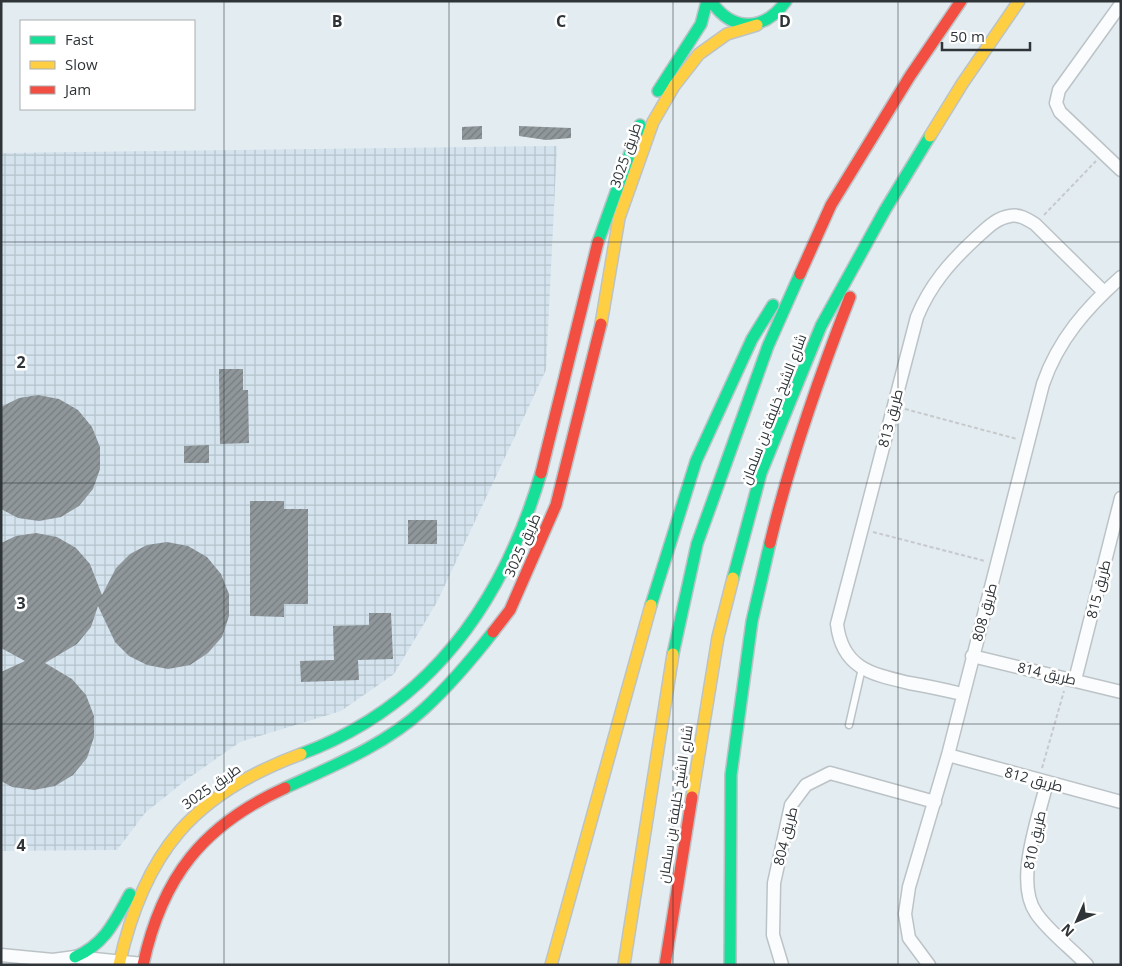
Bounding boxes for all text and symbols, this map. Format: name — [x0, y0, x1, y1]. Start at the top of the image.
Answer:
text: B — [332, 10, 342, 32]
text: C — [556, 10, 566, 32]
text: D — [779, 10, 791, 32]
legend — [20, 20, 195, 110]
scale bar — [942, 20, 1030, 52]
text: 50 m — [950, 26, 985, 46]
text: Fast — [65, 29, 94, 49]
text: Slow — [65, 54, 98, 74]
text: Jam — [63, 79, 91, 99]
street label: طريق 3025 — [605, 120, 645, 190]
street label: شارع الشيخ خليفة بن سلمان — [736, 331, 810, 487]
text: 2 — [16, 351, 26, 373]
street label: طريق 813 — [873, 387, 907, 449]
street label: طريق 3025 — [500, 510, 544, 580]
street label: طريق 815 — [1082, 558, 1114, 620]
street label: طريق 808 — [967, 581, 1001, 643]
text: 3 — [16, 592, 26, 614]
street label: طريق 814 — [1016, 657, 1078, 689]
street label: شارع الشيخ خليفة بن سلمان — [653, 724, 697, 884]
street label: طريق 3025 — [178, 759, 244, 813]
street label: طريق 812 — [1003, 762, 1065, 796]
street label: طريق 804 — [769, 805, 801, 867]
street label: طريق 810 — [1019, 809, 1049, 871]
text: 4 — [16, 834, 26, 856]
north arrow — [1052, 896, 1102, 946]
text: N — [1057, 920, 1078, 941]

